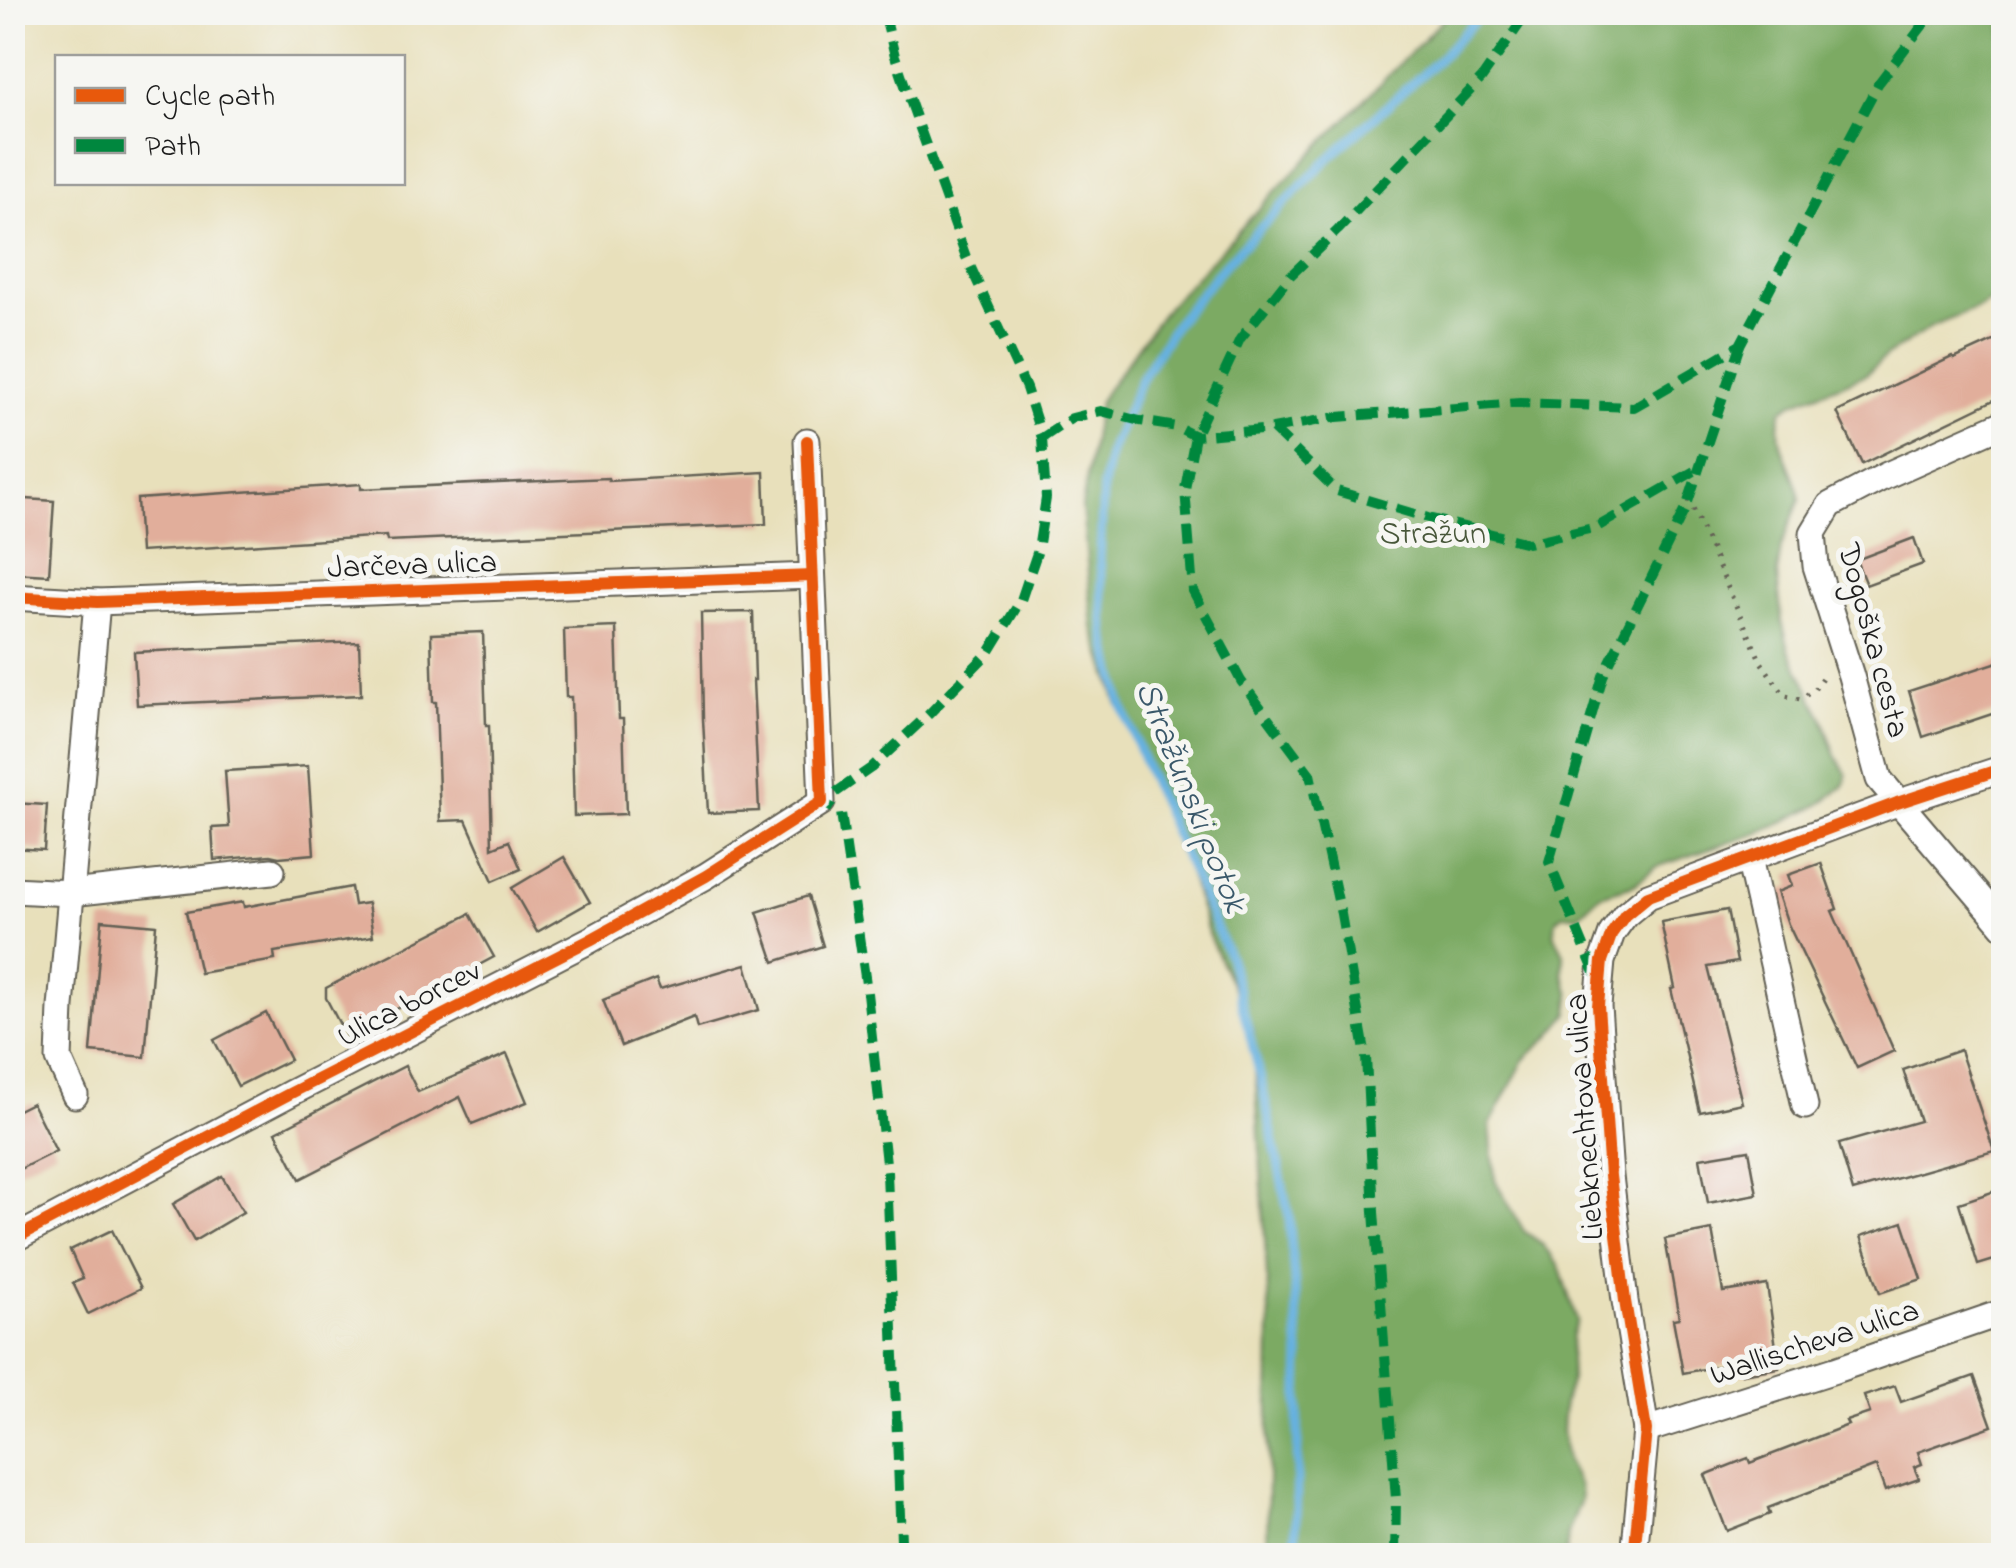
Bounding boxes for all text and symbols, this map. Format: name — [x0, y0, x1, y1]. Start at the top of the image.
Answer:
legend — [55, 55, 405, 185]
text: Cycle path — [145, 76, 275, 120]
text: Path — [145, 126, 201, 170]
park label: Stražun — [1380, 512, 1486, 559]
street label: Dogoška cesta — [1823, 537, 1920, 743]
street label: Jarčeva ulica — [326, 540, 498, 593]
water label: Stražunski potok — [1120, 674, 1260, 922]
street label: Ulica borcev — [330, 949, 490, 1061]
street label: Liebknechtova ulica — [1554, 992, 1619, 1242]
street label: Wallischeva ulica — [1705, 1288, 1926, 1400]

